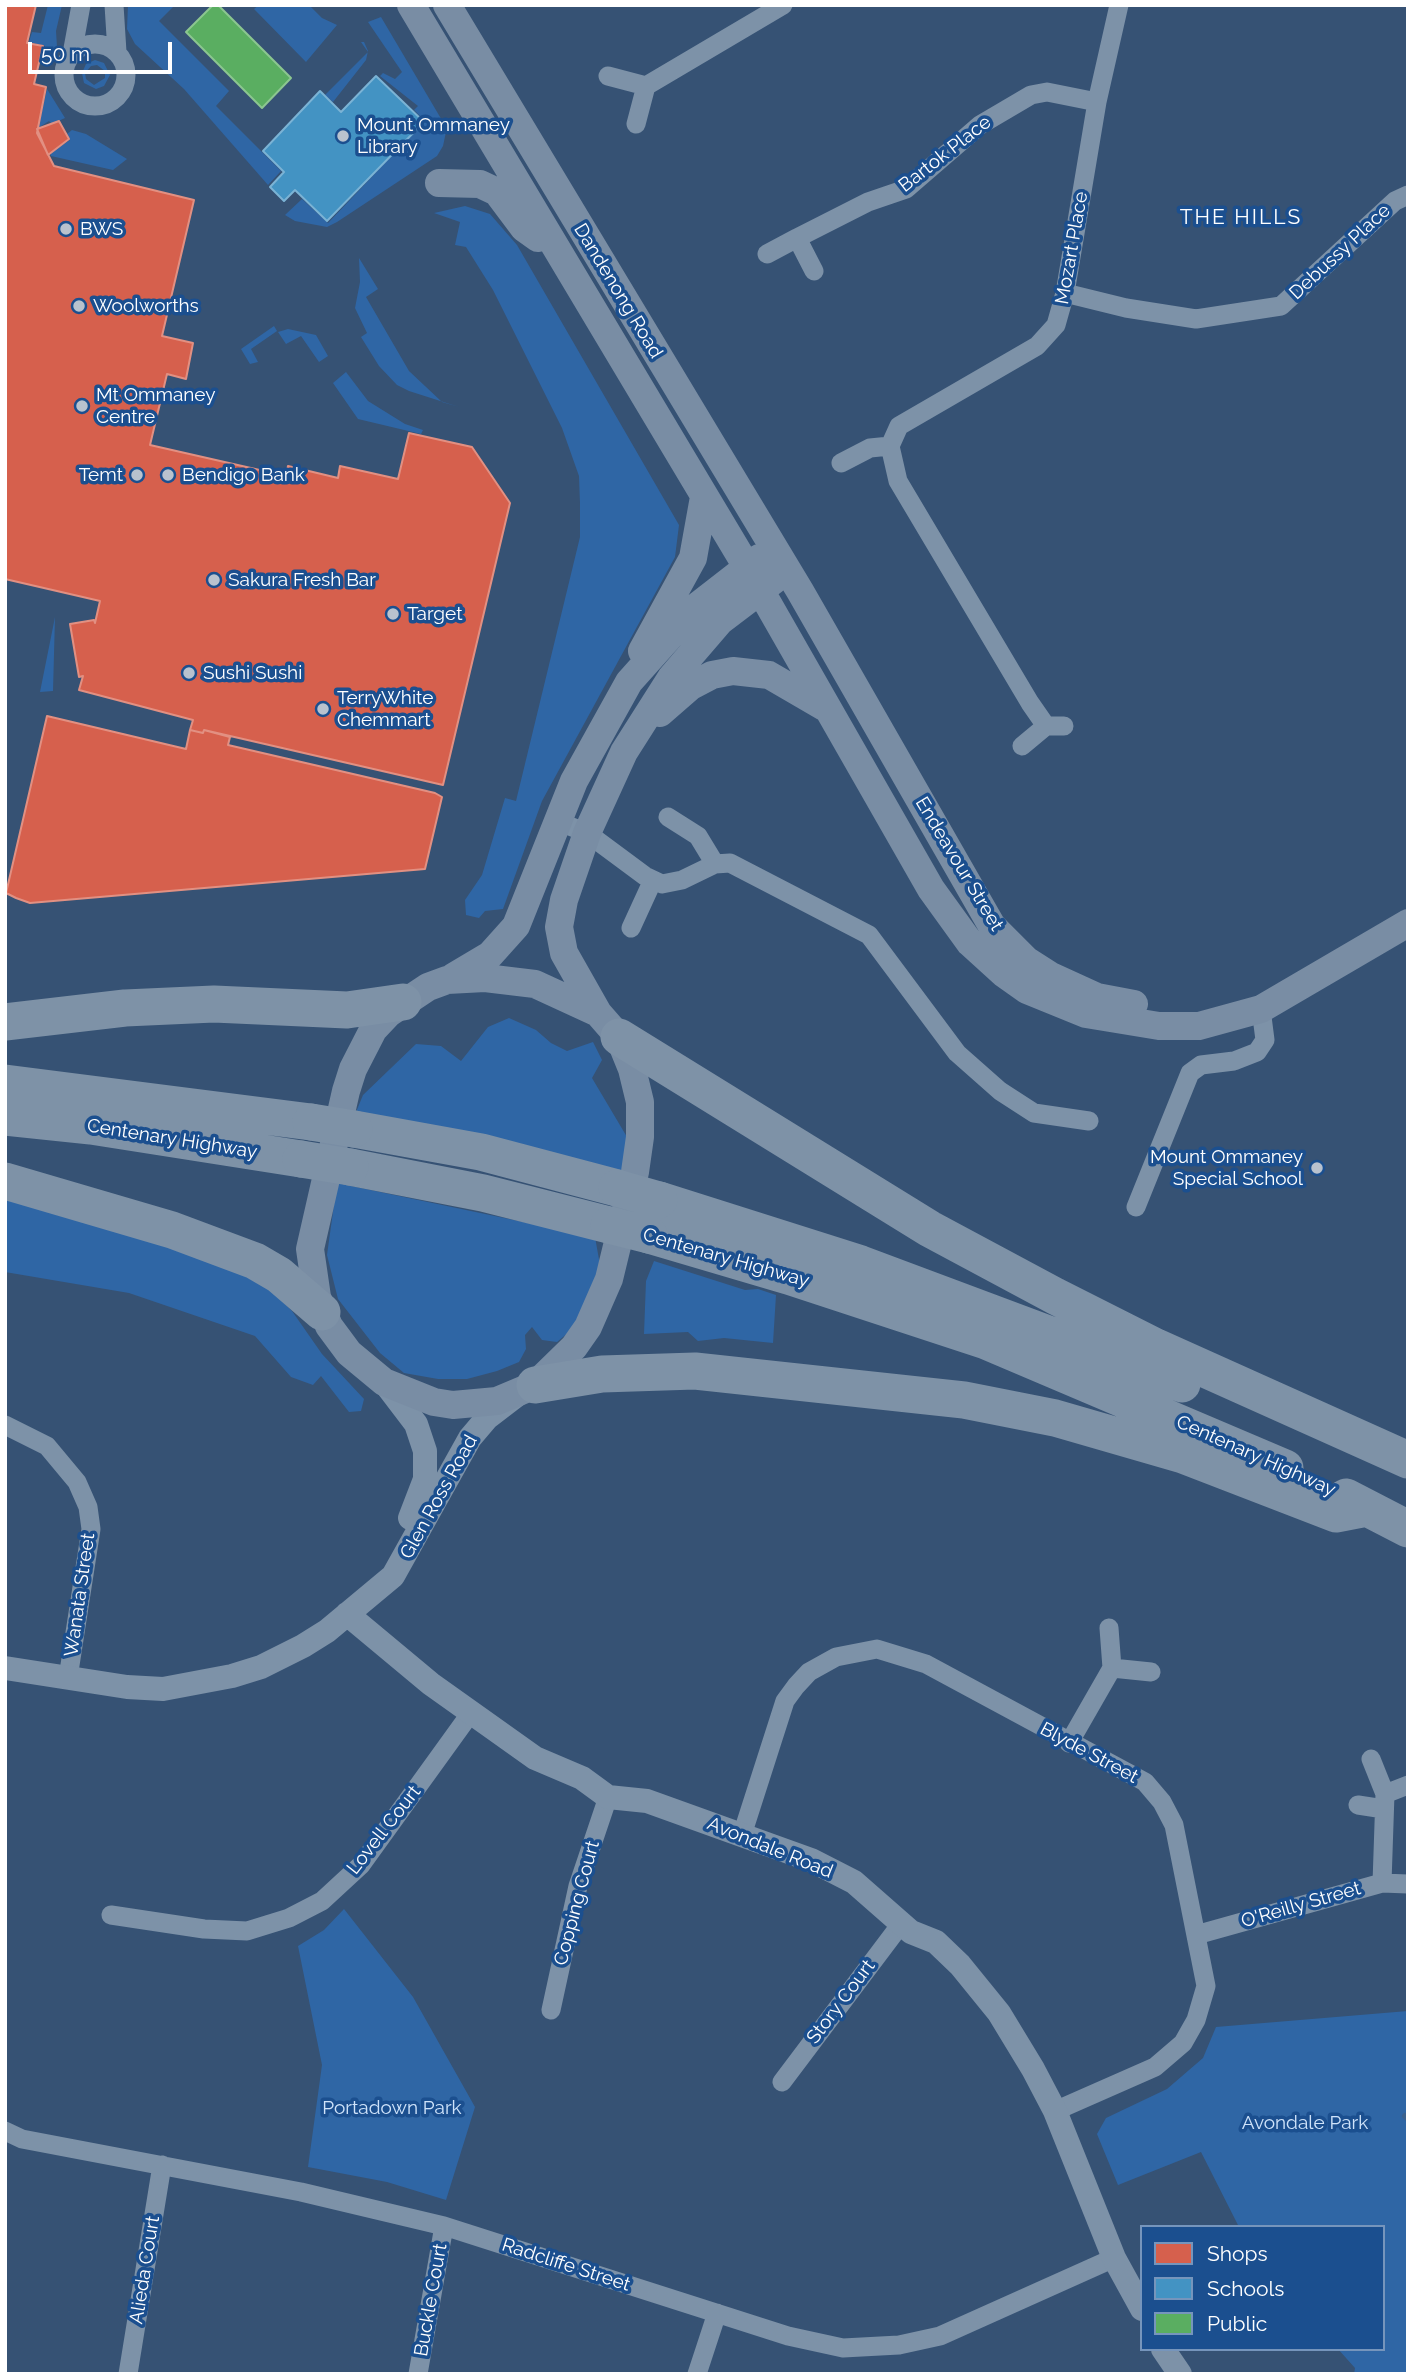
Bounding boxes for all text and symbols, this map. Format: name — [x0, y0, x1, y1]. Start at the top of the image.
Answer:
scale bar — [32, 28, 175, 72]
text: 50 m — [41, 41, 90, 66]
street label: Bartok Place — [894, 111, 996, 197]
place label: Mount Ommaney Library — [357, 114, 510, 158]
marker: Mount Ommaney Library — [335, 128, 351, 144]
street label: Mozart Place — [1051, 190, 1093, 306]
street label: Debussy Place — [1285, 199, 1395, 305]
district label: THE HILLS — [1181, 205, 1301, 231]
place label: BWS — [80, 218, 123, 240]
street label: Dandenong Road — [569, 219, 667, 363]
marker: BWS — [58, 221, 74, 237]
place label: Woolworths — [93, 295, 199, 317]
marker: Woolworths — [71, 298, 87, 314]
place label: Mt Ommaney Centre — [96, 384, 216, 428]
marker: Mt Ommaney Centre — [74, 398, 90, 414]
place label: Temt — [79, 464, 123, 486]
place label: Bendigo Bank — [182, 464, 305, 486]
marker: Temt — [129, 467, 145, 483]
marker: Bendigo Bank — [160, 467, 176, 483]
place label: Sakura Fresh Bar — [228, 569, 376, 591]
marker: Sakura Fresh Bar — [206, 572, 222, 588]
place label: Target — [407, 603, 463, 625]
marker: Target — [385, 606, 401, 622]
place label: Sushi Sushi — [203, 662, 302, 684]
marker: Sushi Sushi — [181, 665, 197, 681]
place label: TerryWhite Chemmart — [337, 687, 433, 731]
marker: TerryWhite Chemmart — [315, 701, 331, 717]
street label: Endeavour Street — [910, 793, 1008, 935]
street label: Centenary Highway — [85, 1114, 259, 1164]
place label: Mount Ommaney Special School — [1150, 1146, 1303, 1190]
marker: Mount Ommaney Special School — [1309, 1160, 1325, 1176]
street label: Centenary Highway — [640, 1223, 812, 1293]
street label: Centenary Highway — [1173, 1411, 1339, 1501]
street label: Glen Ross Road — [396, 1431, 482, 1563]
street label: Wanata Street — [60, 1532, 100, 1658]
street label: Blyde Street — [1036, 1718, 1142, 1788]
street label: Lovell Court — [342, 1781, 426, 1879]
street label: Avondale Road — [704, 1812, 836, 1884]
street label: Copping Court — [549, 1838, 605, 1968]
street label: O'Reilly Street — [1239, 1877, 1363, 1933]
street label: Story Court — [802, 1955, 880, 2049]
park label: Portadown Park — [322, 2097, 462, 2119]
park label: Avondale Park — [1242, 2112, 1368, 2134]
street label: Alieda Court — [125, 2214, 165, 2326]
legend — [1140, 2225, 1385, 2351]
street label: Radcliffe Street — [499, 2234, 633, 2296]
text: Shops — [1207, 2241, 1268, 2266]
street label: Buckle Court — [410, 2242, 452, 2358]
text: Schools — [1207, 2276, 1284, 2301]
text: Public — [1207, 2311, 1267, 2336]

